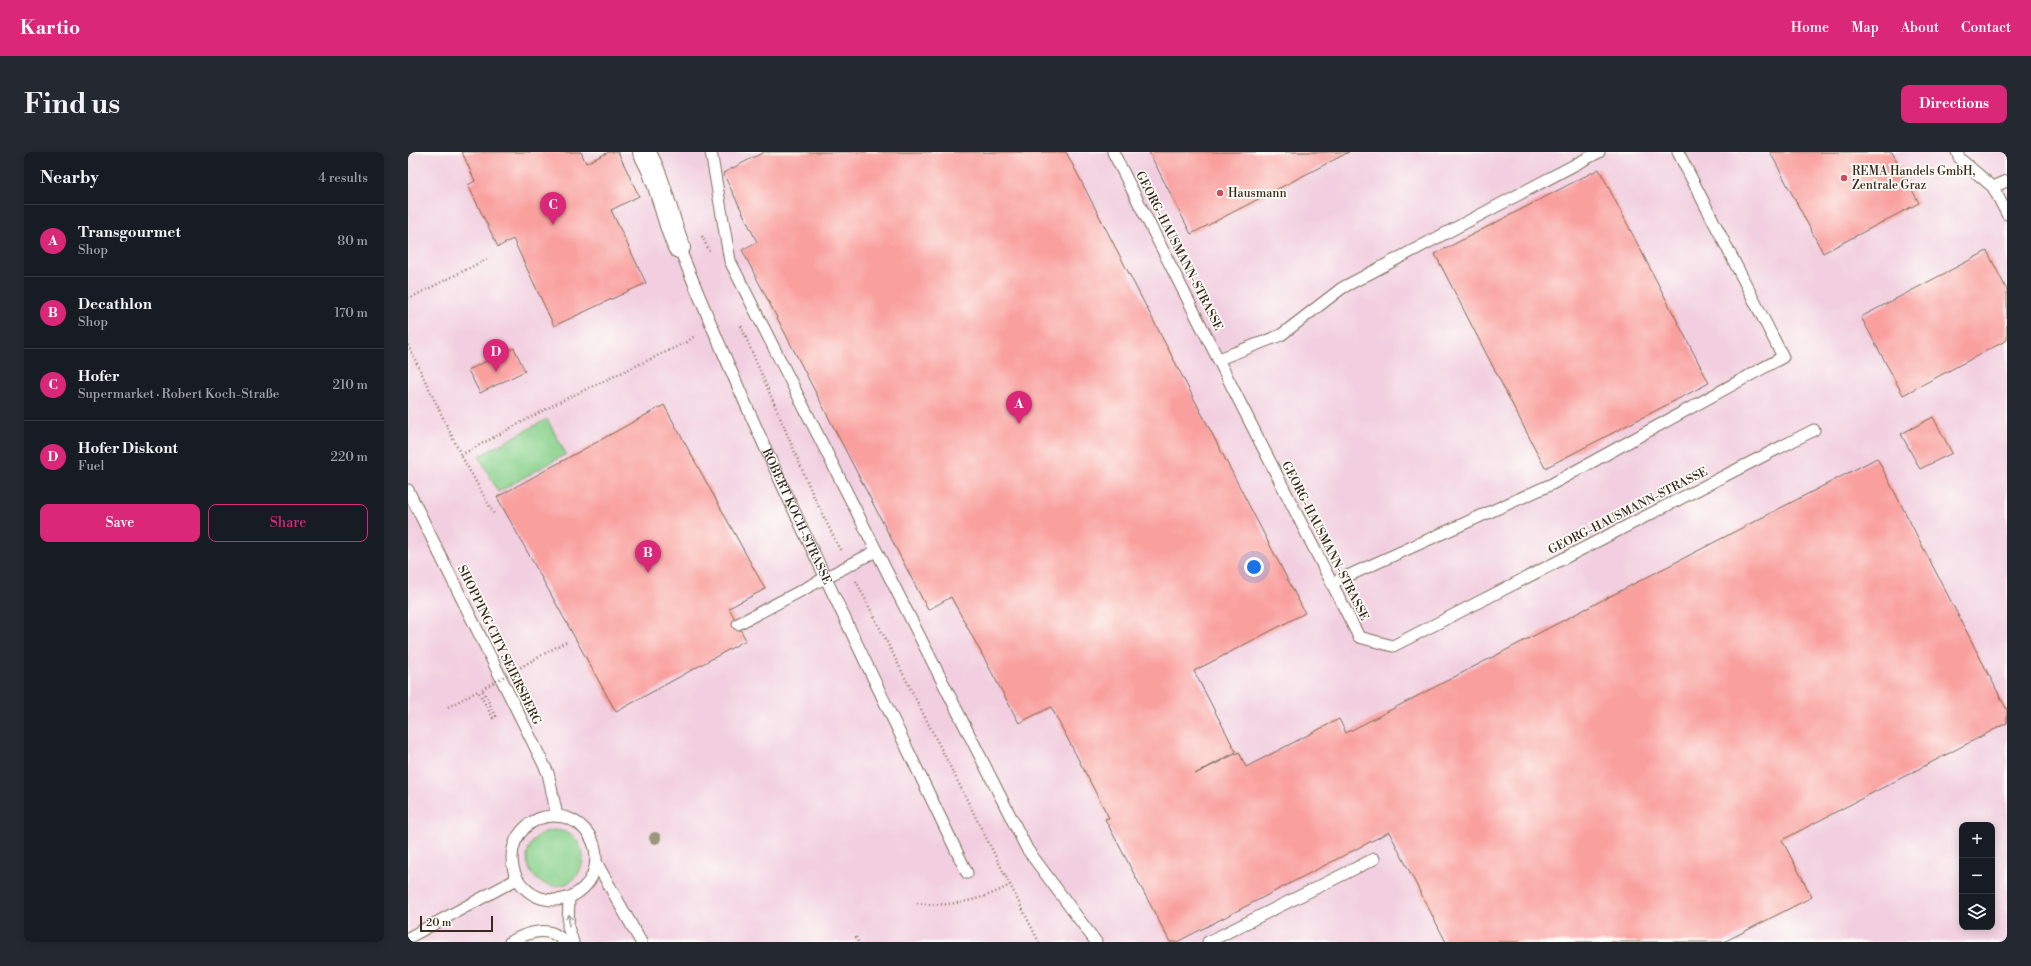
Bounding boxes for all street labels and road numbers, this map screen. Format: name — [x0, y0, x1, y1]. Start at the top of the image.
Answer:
street label: GEORG-HAUSMANN-STRASSE — [1132, 169, 1226, 333]
street label: ROBERT KOCH-STRASSE — [759, 446, 835, 587]
street label: GEORG-HAUSMANN-STRASSE — [1278, 459, 1372, 623]
street label: GEORG-HAUSMANN-STRASSE — [1546, 464, 1710, 558]
street label: SHOPPING CITY SEIERSBERG — [454, 563, 544, 727]

